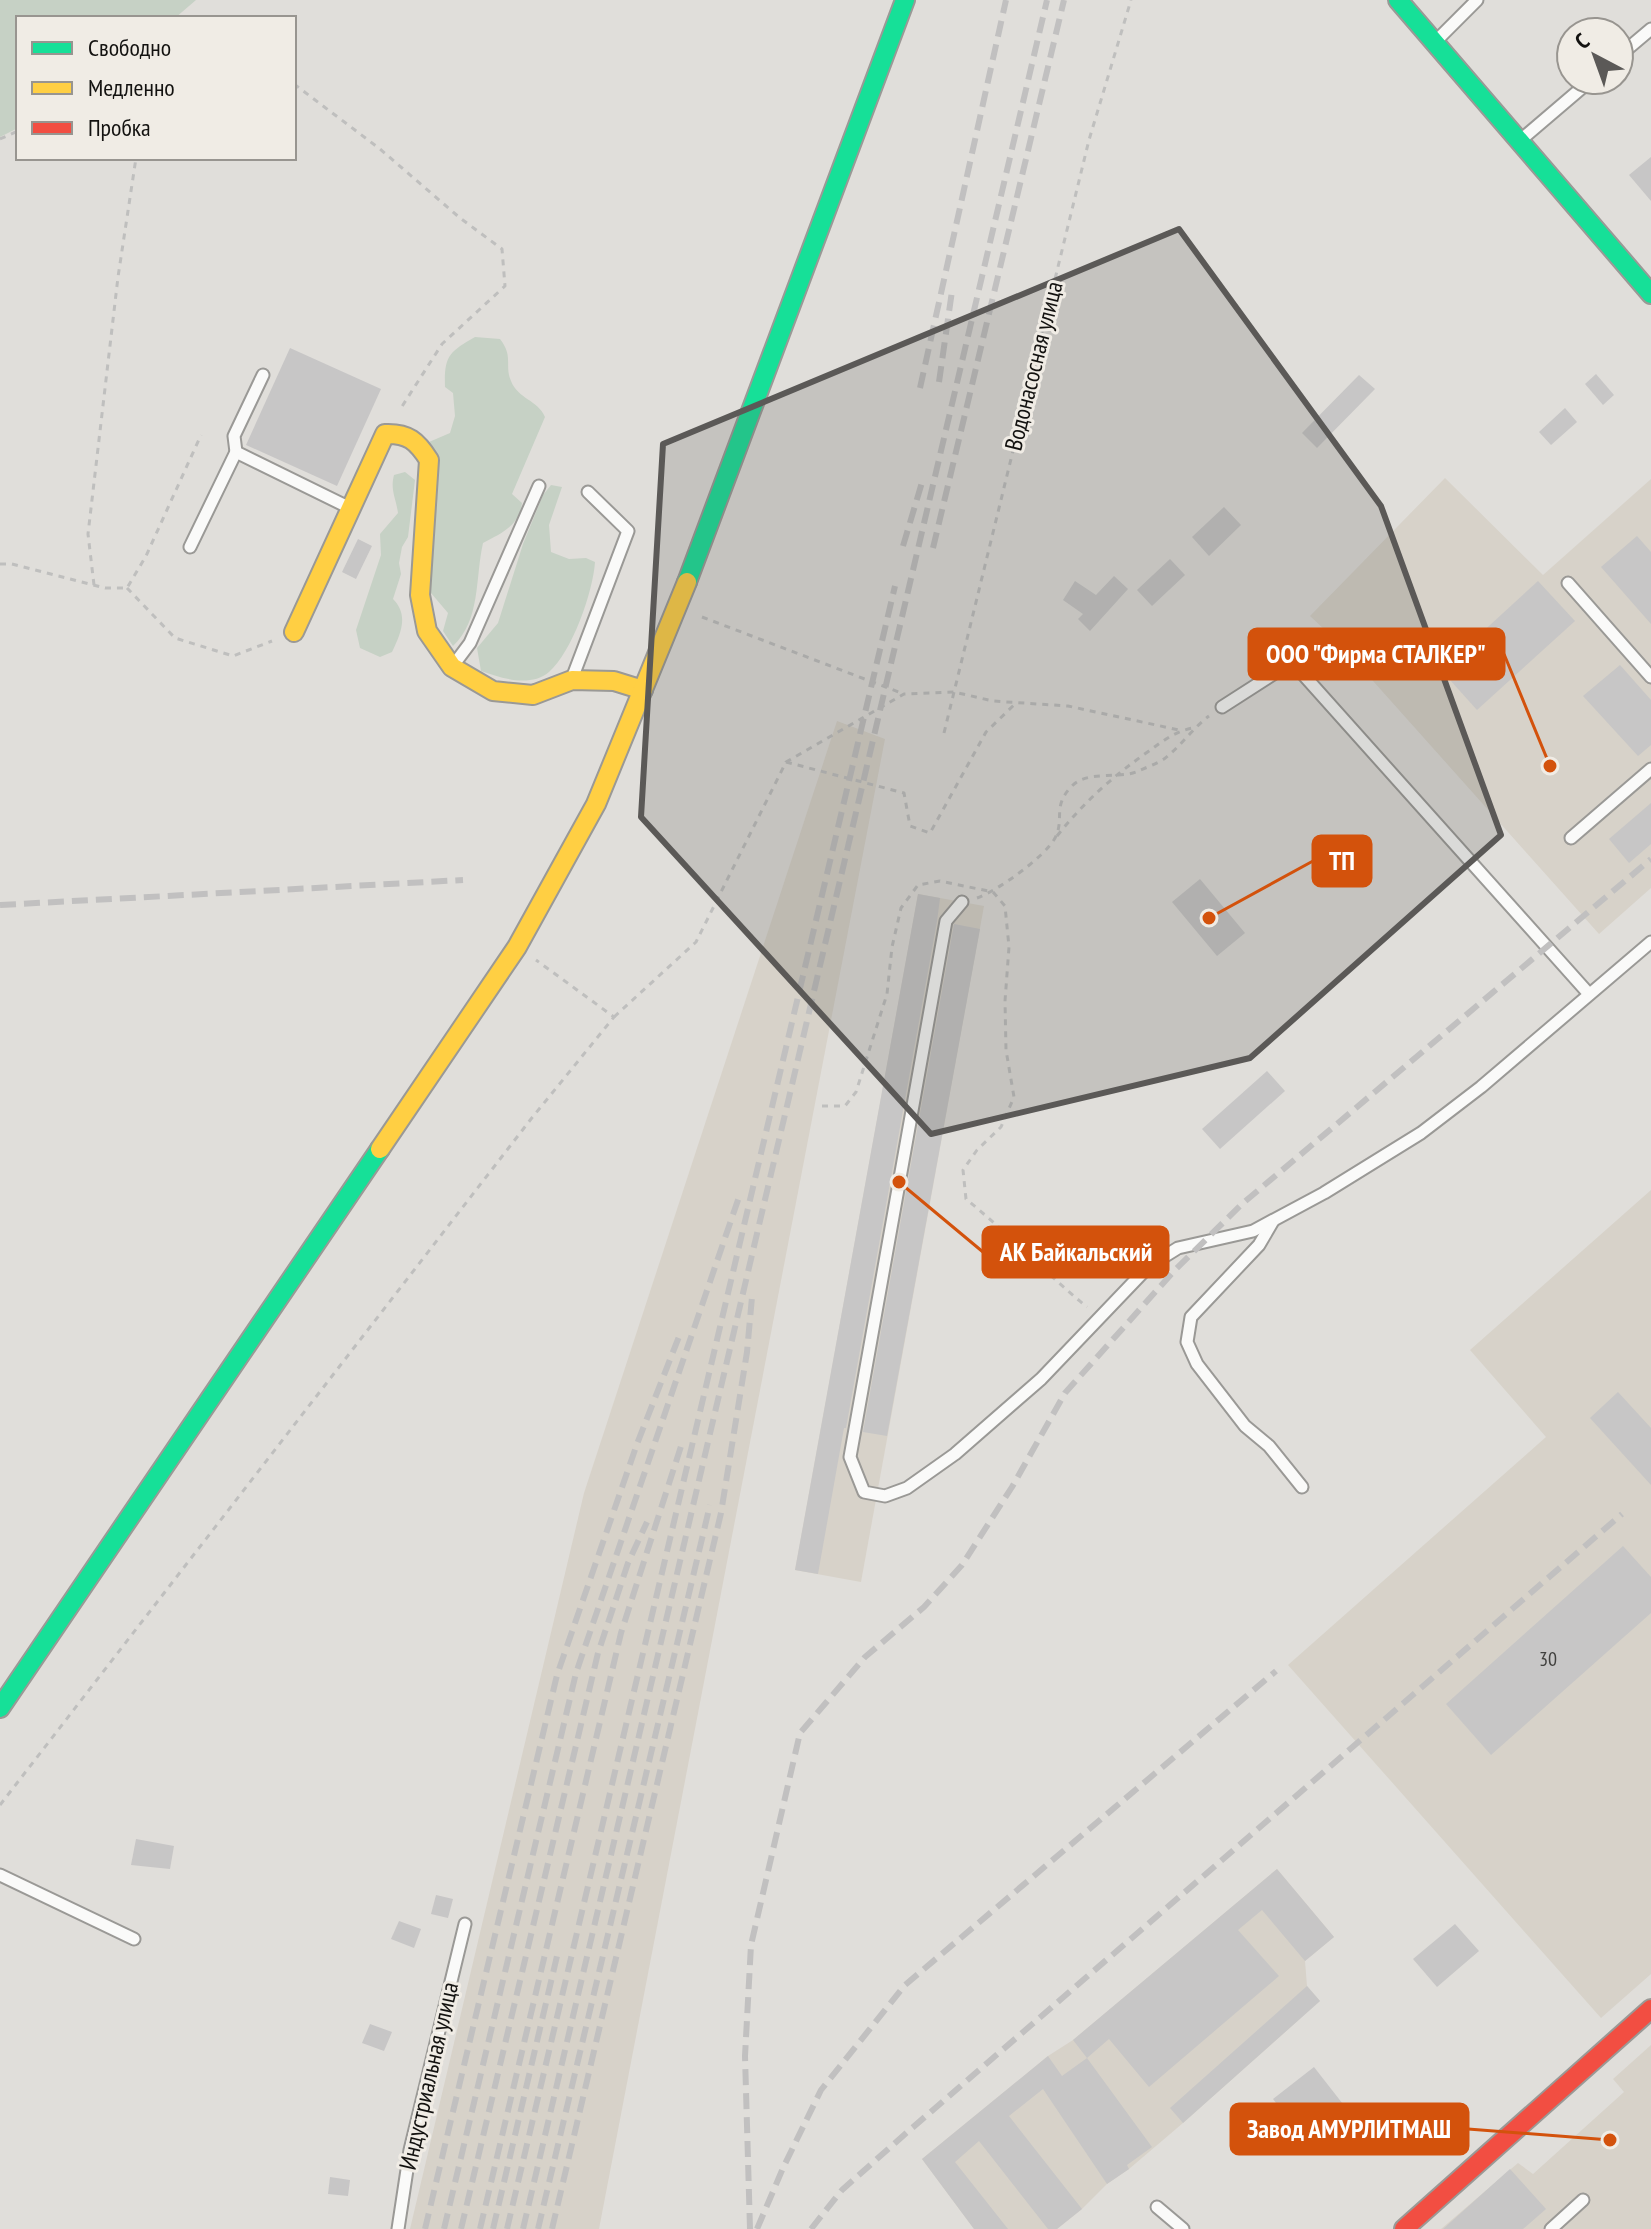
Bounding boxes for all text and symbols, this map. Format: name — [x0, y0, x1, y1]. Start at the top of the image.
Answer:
legend — [16, 16, 296, 160]
north arrow — [1555, 16, 1635, 96]
text: С — [1569, 27, 1595, 55]
text: Свободно — [88, 32, 171, 63]
text: Медленно — [88, 72, 175, 103]
text: Пробка — [88, 112, 151, 143]
street label: Водонасосная улица — [998, 278, 1069, 454]
callout: ООО "Фирма СТАЛКЕР" — [1249, 629, 1504, 679]
text: ООО "Фирма СТАЛКЕР" — [1266, 637, 1486, 670]
callout: ТП — [1313, 836, 1371, 886]
text: ТП — [1329, 844, 1355, 877]
callout: АК Байкальский — [983, 1227, 1168, 1277]
text: АК Байкальский — [999, 1235, 1152, 1268]
house number: 30 — [1539, 1646, 1557, 1672]
street label: Индустриальная улица — [392, 1979, 465, 2173]
callout: Завод АМУРЛИТМАШ — [1231, 2104, 1468, 2154]
text: Завод АМУРЛИТМАШ — [1247, 2112, 1451, 2145]

